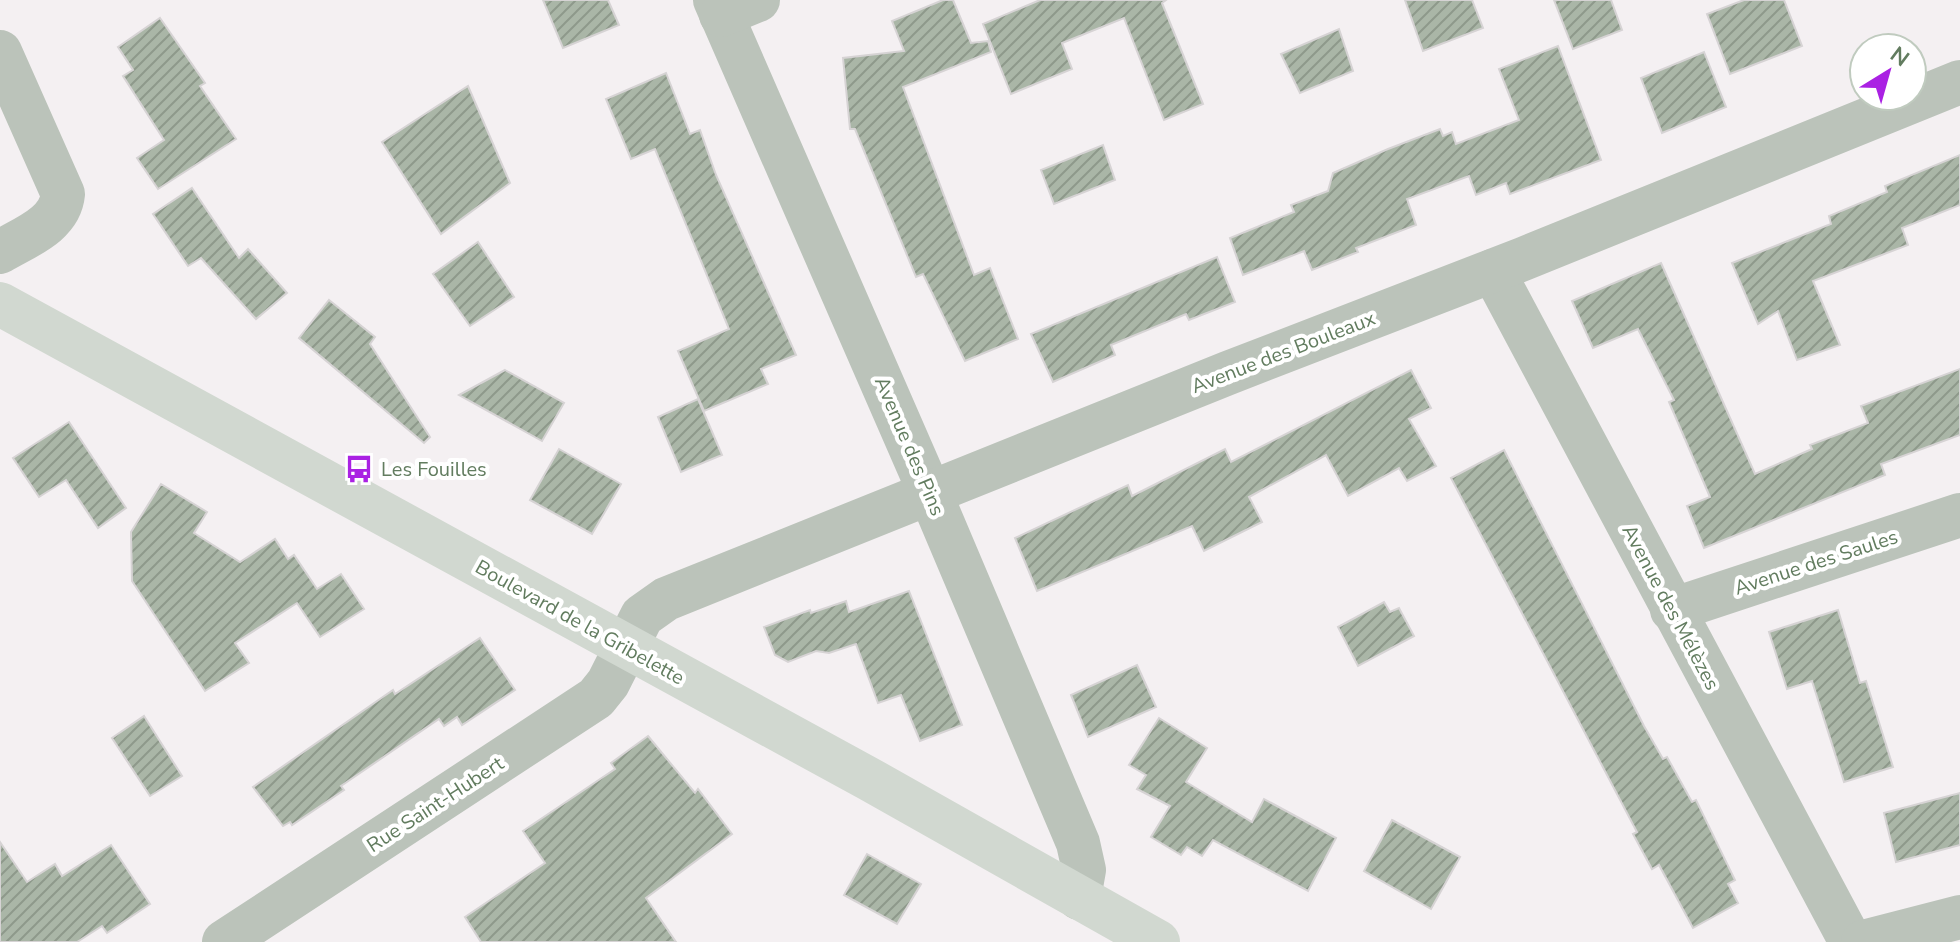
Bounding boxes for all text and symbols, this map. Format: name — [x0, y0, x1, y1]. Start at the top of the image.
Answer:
north arrow — [1848, 32, 1928, 112]
text: N — [1884, 40, 1915, 74]
street label: Avenue des Bouleaux — [1187, 305, 1379, 400]
street label: Avenue des Pins — [868, 373, 951, 520]
bus stop icon: Les Fouilles — [344, 454, 374, 484]
place label: Les Fouilles — [381, 456, 487, 483]
street label: Avenue des Mélèzes — [1616, 520, 1726, 695]
street label: Avenue des Saules — [1731, 523, 1901, 602]
street label: Boulevard de la Gribelette — [470, 554, 689, 691]
street label: Rue Saint-Hubert — [362, 750, 510, 859]

